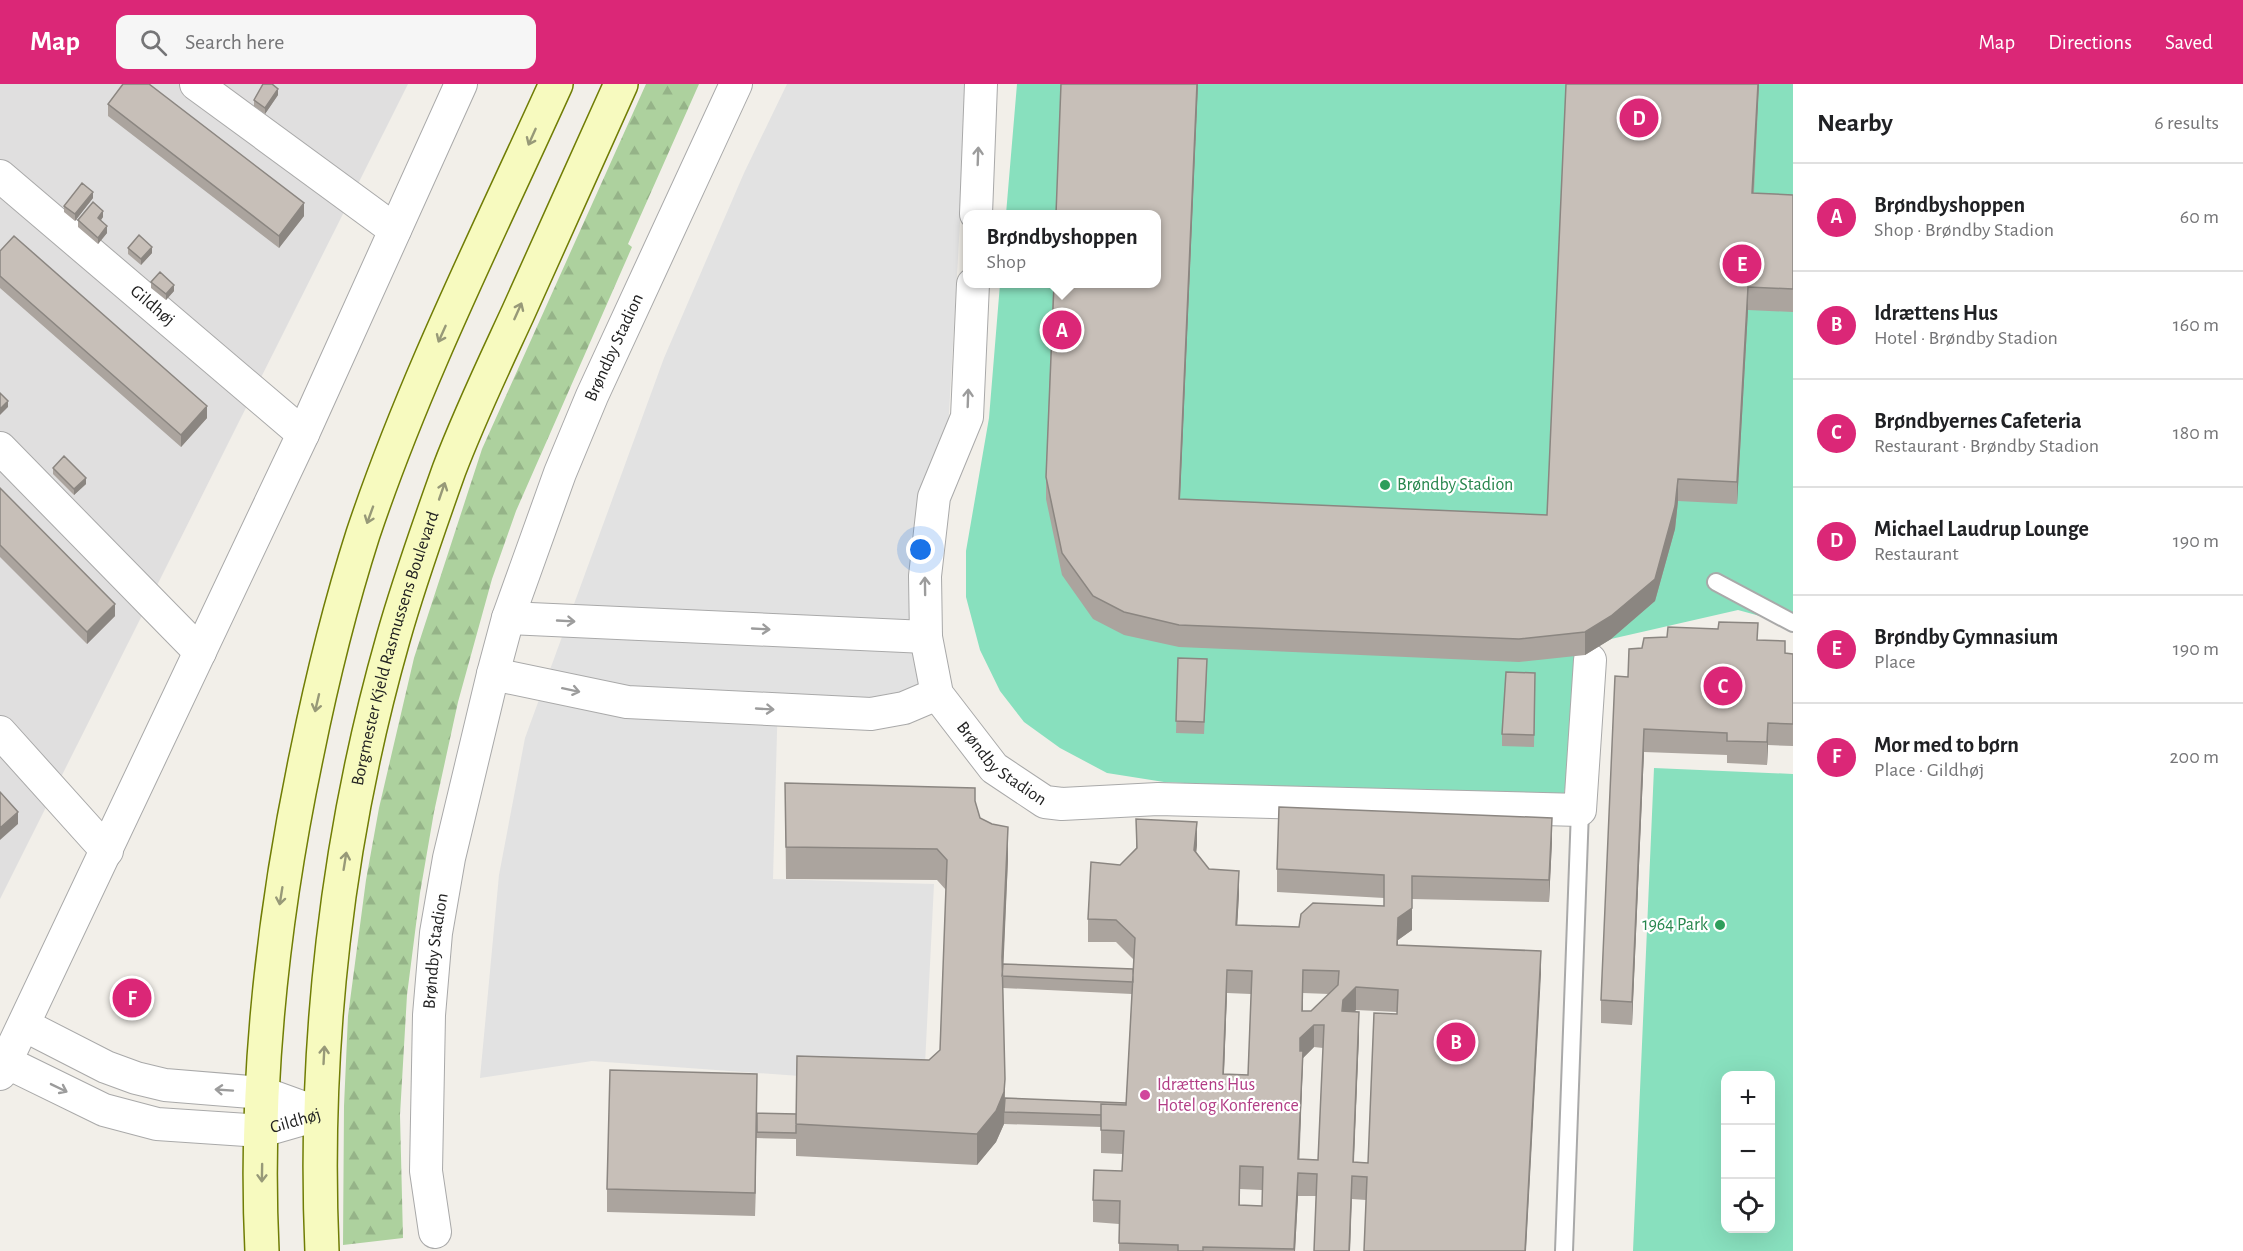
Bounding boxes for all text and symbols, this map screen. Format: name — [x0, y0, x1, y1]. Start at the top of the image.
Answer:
search box — [116, 15, 536, 69]
icon: search — [137, 26, 170, 59]
text: Map — [30, 28, 80, 56]
text: Search here — [185, 31, 284, 53]
text: Map — [1979, 32, 2015, 53]
text: Directions — [2048, 32, 2132, 53]
text: Saved — [2165, 32, 2213, 53]
pin: D — [1620, 96, 1658, 141]
text: Nearby — [1817, 110, 1893, 136]
text: 6 results — [2154, 113, 2219, 133]
one-way arrow — [525, 128, 537, 146]
one-way arrow — [973, 147, 984, 167]
text: Brøndbyshoppen — [1874, 194, 2025, 216]
text: A — [1831, 207, 1843, 227]
text: 60 m — [2180, 207, 2219, 227]
popup — [963, 210, 1161, 288]
text: Shop · Brøndby Stadion — [1874, 220, 2054, 240]
text: Brøndbyshoppen — [986, 226, 1138, 248]
pin: E — [1722, 242, 1762, 286]
text: Shop — [986, 252, 1026, 272]
street label: Gildhøj — [127, 282, 178, 329]
street label: Brøndby Stadion — [582, 291, 647, 404]
text: Idrættens Hus — [1874, 302, 1998, 324]
one-way arrow — [513, 303, 525, 321]
pin: A — [1042, 308, 1082, 352]
text: B — [1831, 315, 1842, 335]
text: 160 m — [2173, 315, 2219, 335]
one-way arrow — [436, 324, 447, 342]
text: Hotel · Brøndby Stadion — [1874, 328, 2058, 348]
one-way arrow — [962, 388, 973, 408]
text: Brøndbyernes Cafeteria — [1874, 410, 2082, 432]
text: C — [1831, 423, 1842, 443]
text: 180 m — [2173, 423, 2219, 443]
text: Restaurant · Brøndby Stadion — [1874, 436, 2099, 456]
place label: Brøndby Stadion — [1397, 476, 1513, 494]
marker: Brøndby Stadion — [1378, 478, 1392, 492]
one-way arrow — [438, 482, 449, 501]
one-way arrow — [364, 505, 375, 524]
street label: Borgmester Kjeld Rasmussens Boulevard — [349, 509, 443, 787]
text: Michael Laudrup Lounge — [1874, 518, 2089, 540]
text: D — [1830, 531, 1843, 551]
text: 190 m — [2173, 531, 2219, 551]
your location — [906, 535, 935, 564]
text: Restaurant — [1874, 544, 1959, 564]
one-way arrow — [919, 576, 931, 596]
one-way arrow — [556, 615, 576, 626]
one-way arrow — [751, 624, 771, 635]
text: Brøndby Gymnasium — [1874, 626, 2058, 648]
text: E — [1831, 639, 1842, 659]
text: 190 m — [2173, 639, 2219, 659]
text: Place — [1874, 652, 1915, 672]
pin: C — [1704, 664, 1742, 708]
one-way arrow — [561, 685, 580, 697]
one-way arrow — [311, 693, 323, 712]
one-way arrow — [754, 703, 774, 714]
street label: Brøndby Stadion — [953, 718, 1050, 809]
text: Mor med to børn — [1874, 734, 2019, 756]
text: F — [1832, 747, 1841, 767]
text: 200 m — [2169, 747, 2219, 767]
text: Place · Gildhøj — [1874, 760, 1984, 780]
one-way arrow — [340, 852, 351, 872]
one-way arrow — [276, 885, 287, 905]
street label: Brøndby Stadion — [421, 892, 452, 1010]
place label: 1964 Park — [1642, 916, 1709, 934]
marker: 1964 Park — [1713, 918, 1727, 932]
pin: F — [112, 976, 152, 1020]
pin: B — [1436, 1020, 1476, 1064]
one-way arrow — [319, 1046, 330, 1066]
map controls — [1721, 1071, 1775, 1233]
button: + — [1721, 1071, 1775, 1125]
place label: Idrættens Hus Hotel og Konference — [1157, 1076, 1299, 1115]
one-way arrow — [49, 1082, 67, 1094]
one-way arrow — [215, 1084, 234, 1095]
marker: Idrættens Hus Hotel og Konference — [1138, 1088, 1152, 1102]
street label: Gildhøj — [268, 1106, 323, 1137]
button: − — [1721, 1125, 1775, 1179]
one-way arrow — [256, 1162, 268, 1182]
button: locate — [1721, 1179, 1775, 1233]

